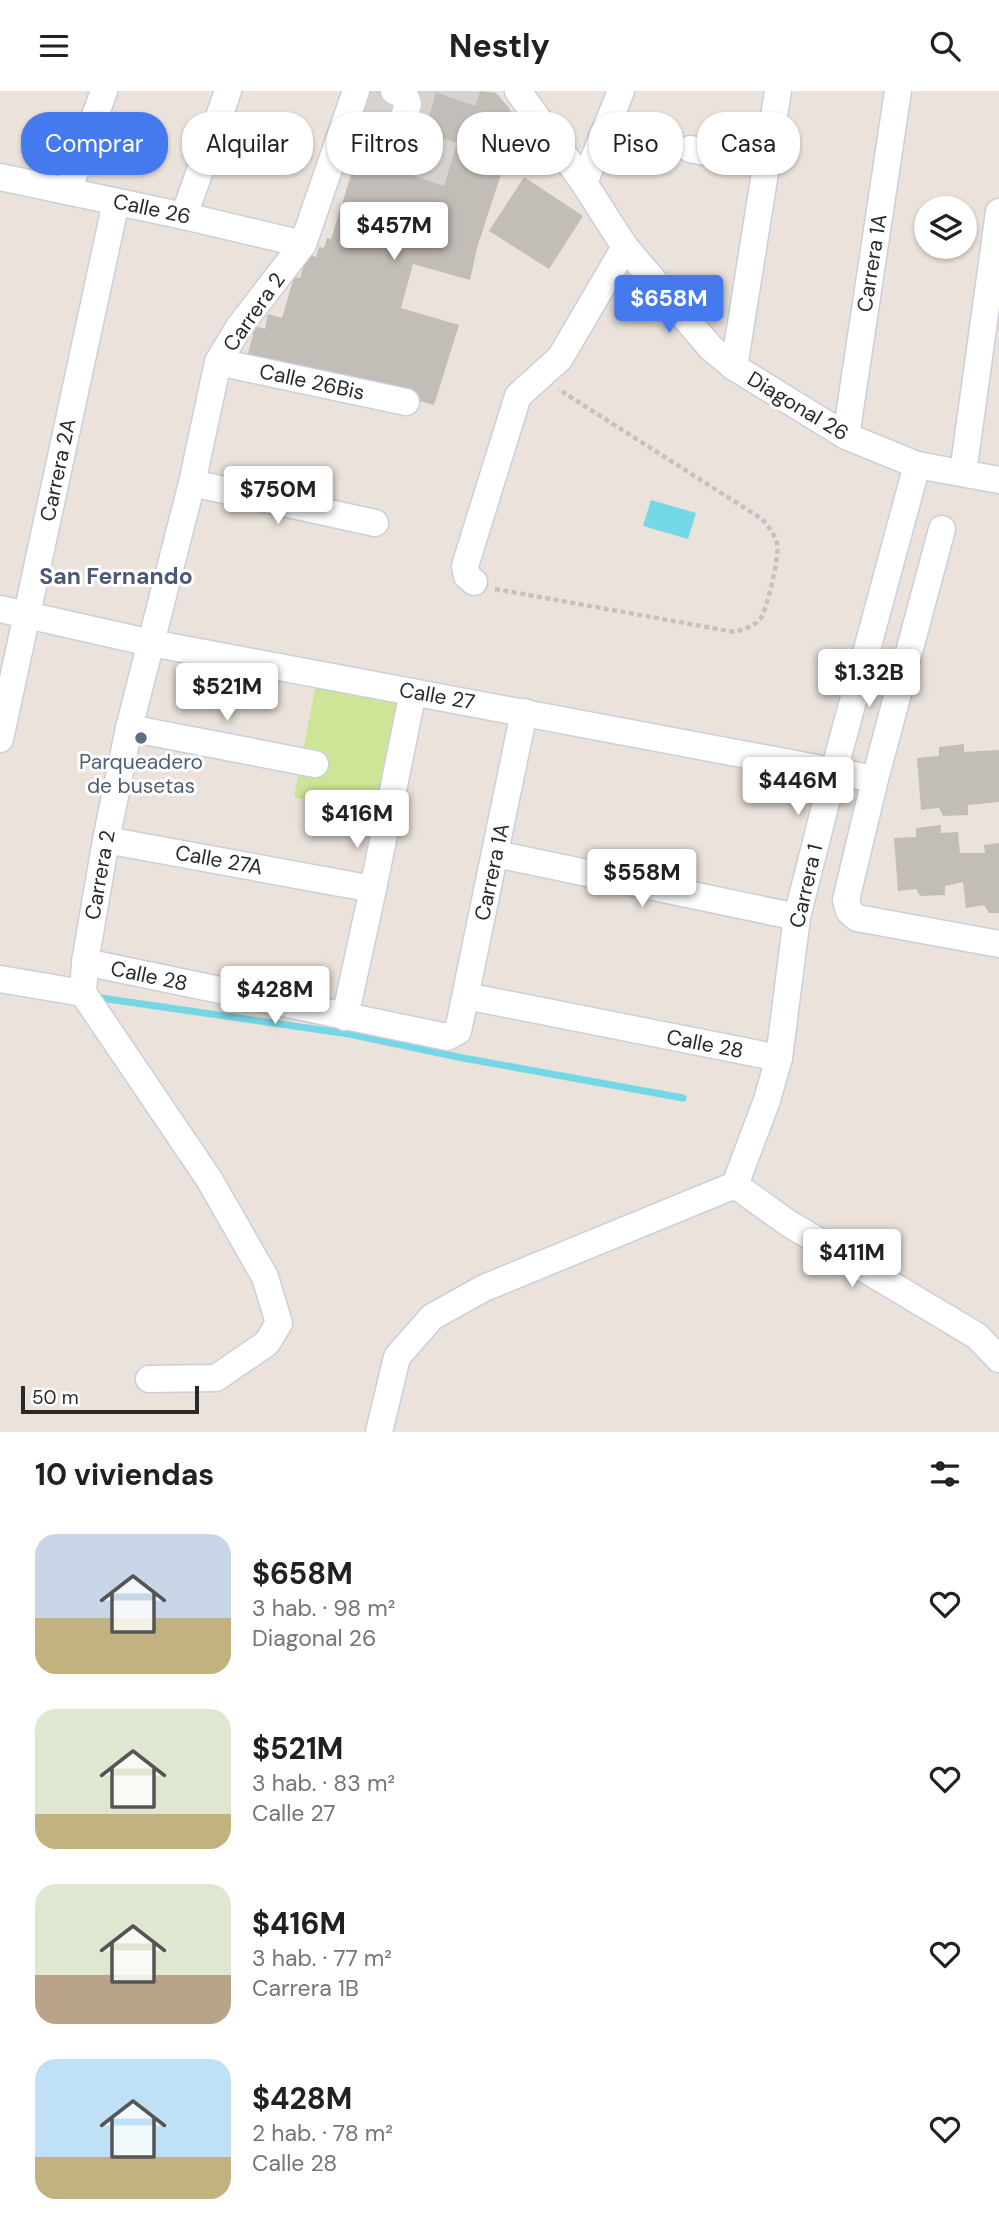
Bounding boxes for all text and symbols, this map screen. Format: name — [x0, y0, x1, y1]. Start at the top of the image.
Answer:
text: Nestly — [449, 25, 550, 67]
icon: menu — [35, 27, 73, 65]
icon: search — [926, 27, 964, 65]
chip: Comprar — [21, 112, 168, 175]
chip: Alquilar — [182, 112, 313, 175]
chip: Filtros — [327, 112, 443, 175]
chip: Nuevo — [457, 112, 575, 175]
chip: Piso — [589, 112, 683, 175]
chip: Casa — [697, 112, 800, 175]
street label: Calle 26 — [111, 187, 193, 231]
map controls — [914, 196, 977, 259]
button: layers — [914, 196, 977, 259]
pin: $457M — [345, 202, 443, 262]
text: $457M — [356, 210, 432, 240]
street label: Carrera 1A — [850, 212, 894, 314]
street label: Carrera 2 — [217, 267, 291, 357]
pin: $658M — [620, 275, 718, 335]
text: $658M — [630, 283, 708, 313]
street label: Calle 26Bis — [257, 357, 367, 407]
street label: Diagonal 26 — [742, 365, 854, 447]
street label: Carrera 2A — [33, 416, 83, 524]
pin: $750M — [229, 467, 327, 526]
text: $750M — [240, 474, 316, 504]
district label: San Fernando — [39, 561, 193, 591]
pin: $1.32B — [812, 649, 926, 709]
text: $1.32B — [834, 657, 904, 687]
pin: $521M — [178, 663, 276, 723]
text: $521M — [192, 671, 262, 701]
street label: Calle 27 — [397, 676, 477, 716]
marker: Parqueadero de busetas — [133, 730, 149, 746]
place label: Parqueadero de busetas — [79, 748, 203, 800]
pin: $446M — [749, 757, 847, 817]
text: $446M — [759, 765, 837, 795]
pin: $416M — [308, 791, 406, 850]
text: $416M — [321, 798, 393, 828]
street label: Carrera 1A — [468, 821, 516, 923]
street label: Carrera 2 — [78, 828, 122, 922]
street label: Calle 27A — [173, 839, 265, 881]
street label: Carrera 1 — [783, 841, 829, 931]
pin: $558M — [593, 849, 691, 909]
text: $558M — [603, 857, 681, 887]
street label: Calle 28 — [108, 954, 190, 998]
pin: $428M — [226, 967, 324, 1026]
text: $428M — [237, 974, 313, 1004]
street label: Calle 28 — [664, 1023, 746, 1065]
pin: $411M — [803, 1229, 901, 1289]
text: $411M — [819, 1237, 885, 1267]
scale bar — [21, 1383, 200, 1415]
text: 50 m — [32, 1385, 79, 1410]
text: 10 viviendas — [35, 1455, 214, 1494]
icon: filters — [926, 1455, 964, 1493]
text: $658M — [252, 1554, 353, 1593]
icon: home — [91, 1562, 175, 1646]
icon: heart — [926, 1585, 964, 1623]
text: 3 hab. · 98 m² — [252, 1593, 395, 1623]
text: Diagonal 26 — [252, 1623, 377, 1653]
text: $521M — [252, 1729, 343, 1768]
icon: home — [91, 1737, 175, 1821]
icon: heart — [926, 1760, 964, 1798]
text: 3 hab. · 83 m² — [252, 1768, 395, 1798]
text: Calle 27 — [252, 1798, 336, 1828]
text: $416M — [252, 1904, 346, 1943]
icon: home — [91, 1912, 175, 1996]
icon: heart — [926, 1935, 964, 1973]
text: 3 hab. · 77 m² — [252, 1943, 392, 1973]
text: Carrera 1B — [252, 1973, 359, 2003]
text: $428M — [252, 2079, 352, 2118]
icon: home — [91, 2087, 175, 2171]
icon: heart — [926, 2110, 964, 2148]
text: 2 hab. · 78 m² — [252, 2118, 393, 2148]
text: Calle 28 — [252, 2148, 337, 2178]

